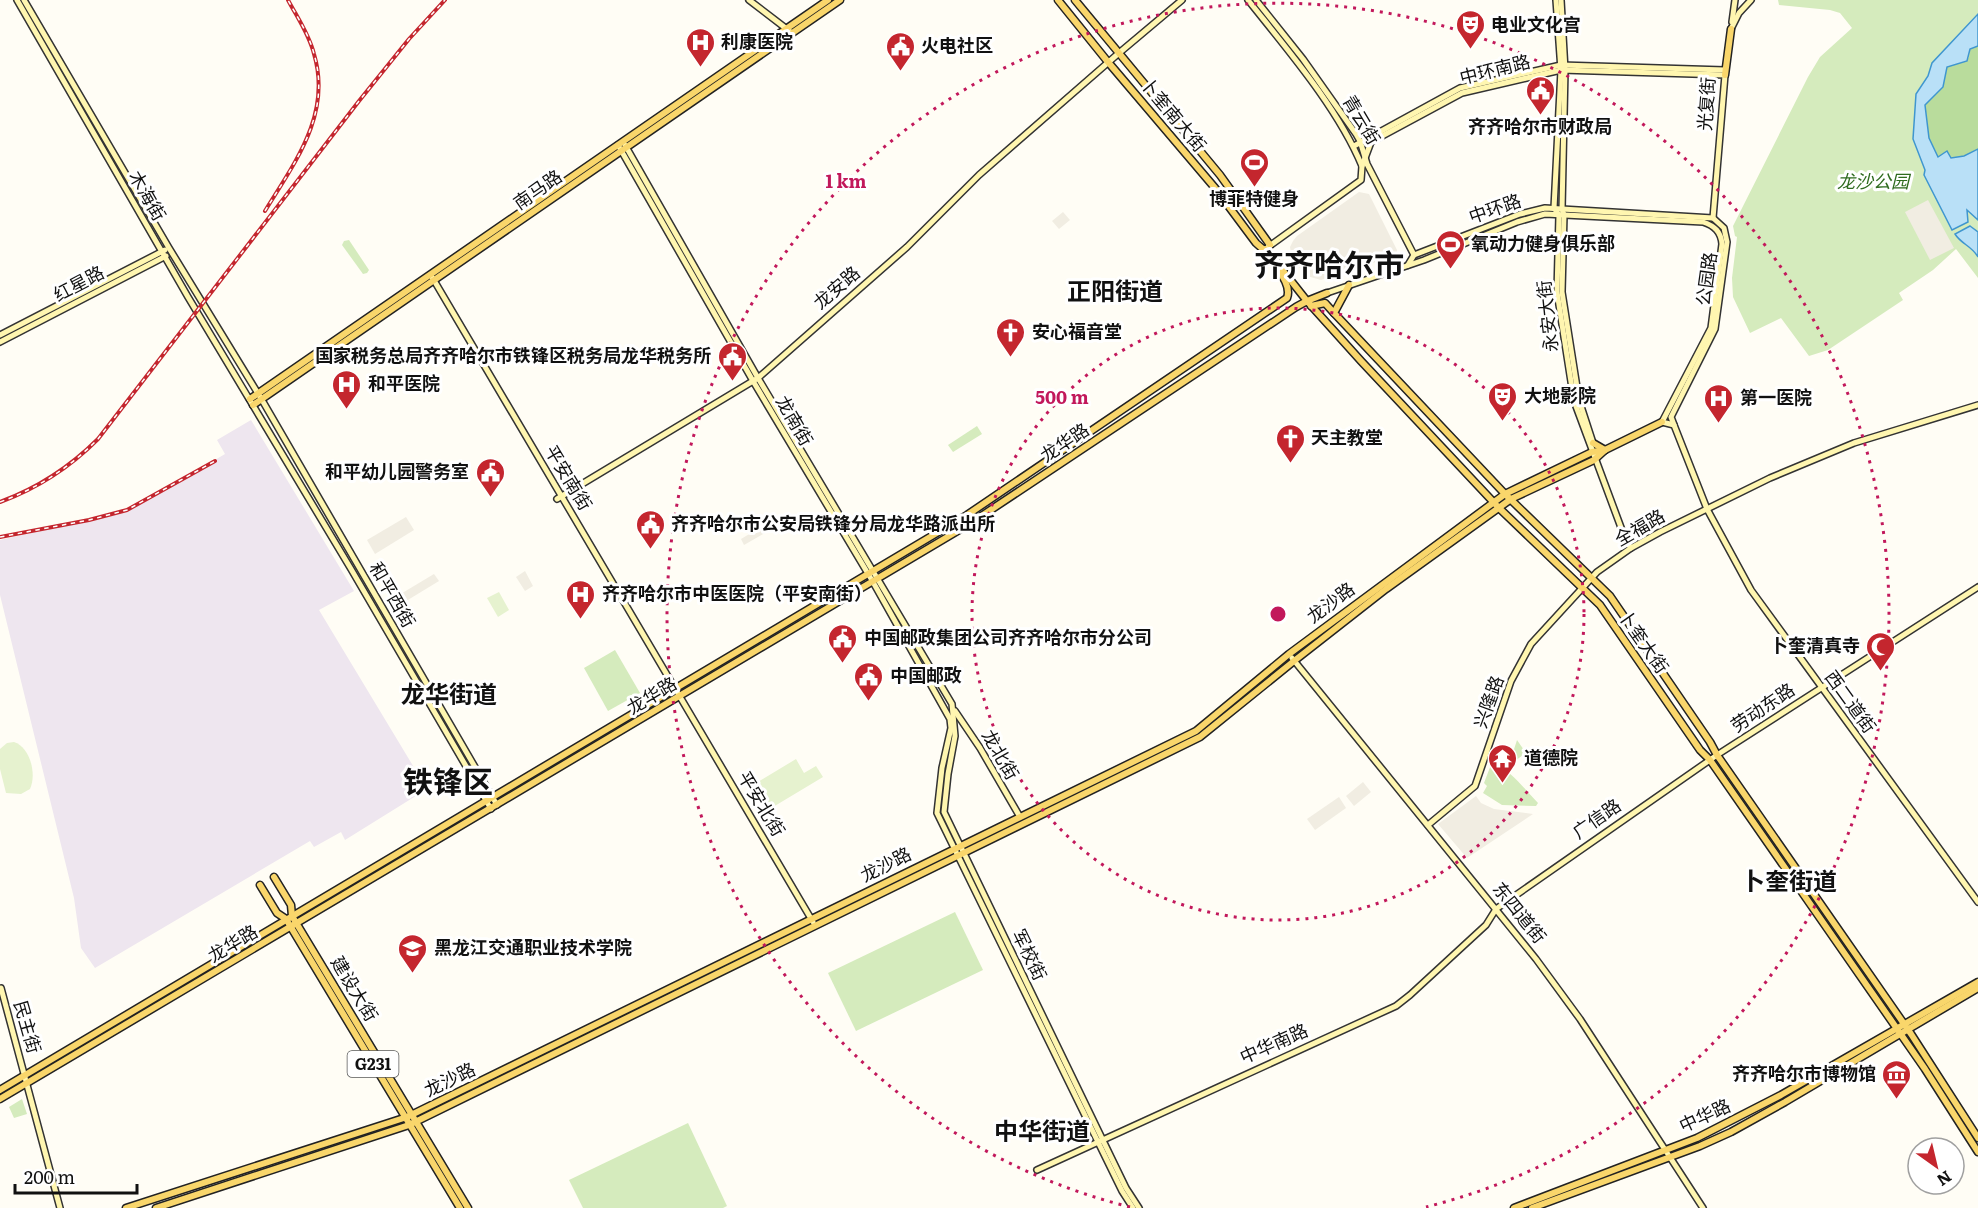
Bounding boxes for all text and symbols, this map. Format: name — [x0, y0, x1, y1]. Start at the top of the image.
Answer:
theatre icon: 电业文化宫 — [1454, 9, 1486, 51]
place label: 电业文化宫 — [1491, 10, 1581, 37]
hospital icon: 利康医院 — [684, 26, 716, 68]
place label: 利康医院 — [721, 27, 793, 54]
public building icon: 火电社区 — [884, 30, 916, 72]
place label: 火电社区 — [921, 31, 993, 58]
street label: 中环南路 — [1456, 47, 1533, 90]
street label: 卜奎南大街 — [1135, 71, 1213, 157]
public building icon: 齐齐哈尔市财政局 — [1524, 74, 1556, 116]
street label: 光复街 — [1690, 76, 1721, 132]
street label: 青云街 — [1337, 89, 1388, 149]
place label: 齐齐哈尔市财政局 — [1468, 112, 1612, 139]
sports icon: 博菲特健身 — [1238, 146, 1270, 188]
street label: 南马路 — [507, 162, 567, 215]
street label: 木海街 — [123, 165, 173, 225]
text: 1 km — [825, 167, 867, 194]
park label: 龙沙公园 — [1837, 167, 1912, 194]
place label: 博菲特健身 — [1209, 184, 1299, 211]
street label: 中环路 — [1465, 186, 1524, 229]
sports icon: 氧动力健身俱乐部 — [1434, 228, 1466, 270]
place label: 氧动力健身俱乐部 — [1471, 229, 1615, 256]
district label: 齐齐哈尔市 — [1254, 241, 1404, 285]
street label: 公园路 — [1688, 250, 1723, 307]
street label: 红星路 — [48, 258, 108, 307]
street label: 龙安路 — [807, 259, 865, 315]
district label: 正阳街道 — [1067, 272, 1163, 307]
street label: 永安大街 — [1529, 279, 1564, 353]
church icon: 安心福音堂 — [995, 316, 1027, 358]
place label: 安心福音堂 — [1032, 317, 1122, 344]
public building icon: 国家税务总局齐齐哈尔市铁锋区税务局龙华税务所 — [716, 340, 748, 382]
place label: 国家税务总局齐齐哈尔市铁锋区税务局龙华税务所 — [315, 341, 711, 368]
hospital icon: 和平医院 — [331, 368, 363, 410]
place label: 和平医院 — [368, 369, 440, 396]
theatre icon: 大地影院 — [1487, 380, 1519, 422]
place label: 大地影院 — [1524, 381, 1596, 408]
hospital icon: 第一医院 — [1703, 382, 1735, 424]
text: 500 m — [1035, 383, 1089, 410]
place label: 第一医院 — [1740, 383, 1812, 410]
street label: 龙南街 — [770, 390, 820, 450]
street label: 龙华路 — [1034, 415, 1094, 468]
church icon: 天主教堂 — [1274, 422, 1306, 464]
place label: 天主教堂 — [1311, 423, 1383, 450]
street label: 平安南街 — [539, 439, 599, 515]
public building icon: 和平幼儿园警务室 — [474, 456, 506, 498]
place label: 和平幼儿园警务室 — [325, 457, 469, 484]
street label: 全福路 — [1609, 502, 1669, 552]
public building icon: 齐齐哈尔市公安局铁锋分局龙华路派出所 — [634, 508, 666, 550]
place label: 齐齐哈尔市公安局铁锋分局龙华路派出所 — [671, 509, 995, 536]
street label: 和平西街 — [364, 556, 423, 632]
street label: 龙沙路 — [1300, 575, 1360, 629]
hospital icon: 齐齐哈尔市中医医院（平安南街） — [565, 578, 597, 620]
place label: 齐齐哈尔市中医医院（平安南街） — [602, 579, 872, 606]
centre of rings — [1268, 604, 1288, 624]
street label: 卜奎大街 — [1613, 604, 1676, 678]
public building icon: 中国邮政集团公司齐齐哈尔市分公司 — [827, 622, 859, 664]
place label: 中国邮政集团公司齐齐哈尔市分公司 — [864, 623, 1152, 650]
mosque icon: 卜奎清真寺 — [1865, 630, 1897, 672]
place label: 卜奎清真寺 — [1770, 631, 1860, 658]
public building icon: 中国邮政 — [853, 660, 885, 702]
place label: 中国邮政 — [890, 661, 962, 688]
street label: 西二道街 — [1819, 664, 1883, 738]
street label: 龙华路 — [621, 669, 681, 720]
street label: 兴隆路 — [1466, 671, 1510, 731]
district label: 龙华街道 — [401, 675, 497, 710]
street label: 劳动东路 — [1725, 675, 1800, 738]
street label: 龙北街 — [976, 724, 1026, 784]
temple icon: 道德院 — [1487, 742, 1519, 784]
place label: 道德院 — [1524, 743, 1578, 770]
district label: 铁锋区 — [403, 758, 493, 802]
street label: 平安北街 — [732, 765, 792, 841]
street label: 广信路 — [1566, 791, 1626, 844]
street label: 龙沙路 — [855, 839, 916, 888]
district label: 卜奎街道 — [1741, 862, 1837, 897]
street label: 东四道街 — [1487, 876, 1553, 949]
street label: 龙华路 — [202, 917, 262, 968]
street label: 军校街 — [1006, 924, 1054, 985]
school or university icon: 黑龙江交通职业技术学院 — [397, 932, 429, 974]
place label: 黑龙江交通职业技术学院 — [434, 933, 632, 960]
street label: 建设大街 — [325, 950, 385, 1026]
street label: 民主街 — [8, 997, 49, 1056]
street label: 中华南路 — [1235, 1016, 1312, 1070]
road number: G231 — [348, 1051, 398, 1077]
street label: 龙沙路 — [419, 1055, 480, 1103]
museum icon: 齐齐哈尔市博物馆 — [1881, 1058, 1913, 1100]
place label: 齐齐哈尔市博物馆 — [1732, 1059, 1876, 1086]
street label: 中华路 — [1674, 1091, 1735, 1138]
district label: 中华街道 — [994, 1112, 1090, 1147]
north arrow — [1906, 1136, 1966, 1196]
scale bar — [15, 1157, 136, 1195]
text: 200 m — [24, 1163, 75, 1190]
text: N — [1933, 1166, 1957, 1193]

